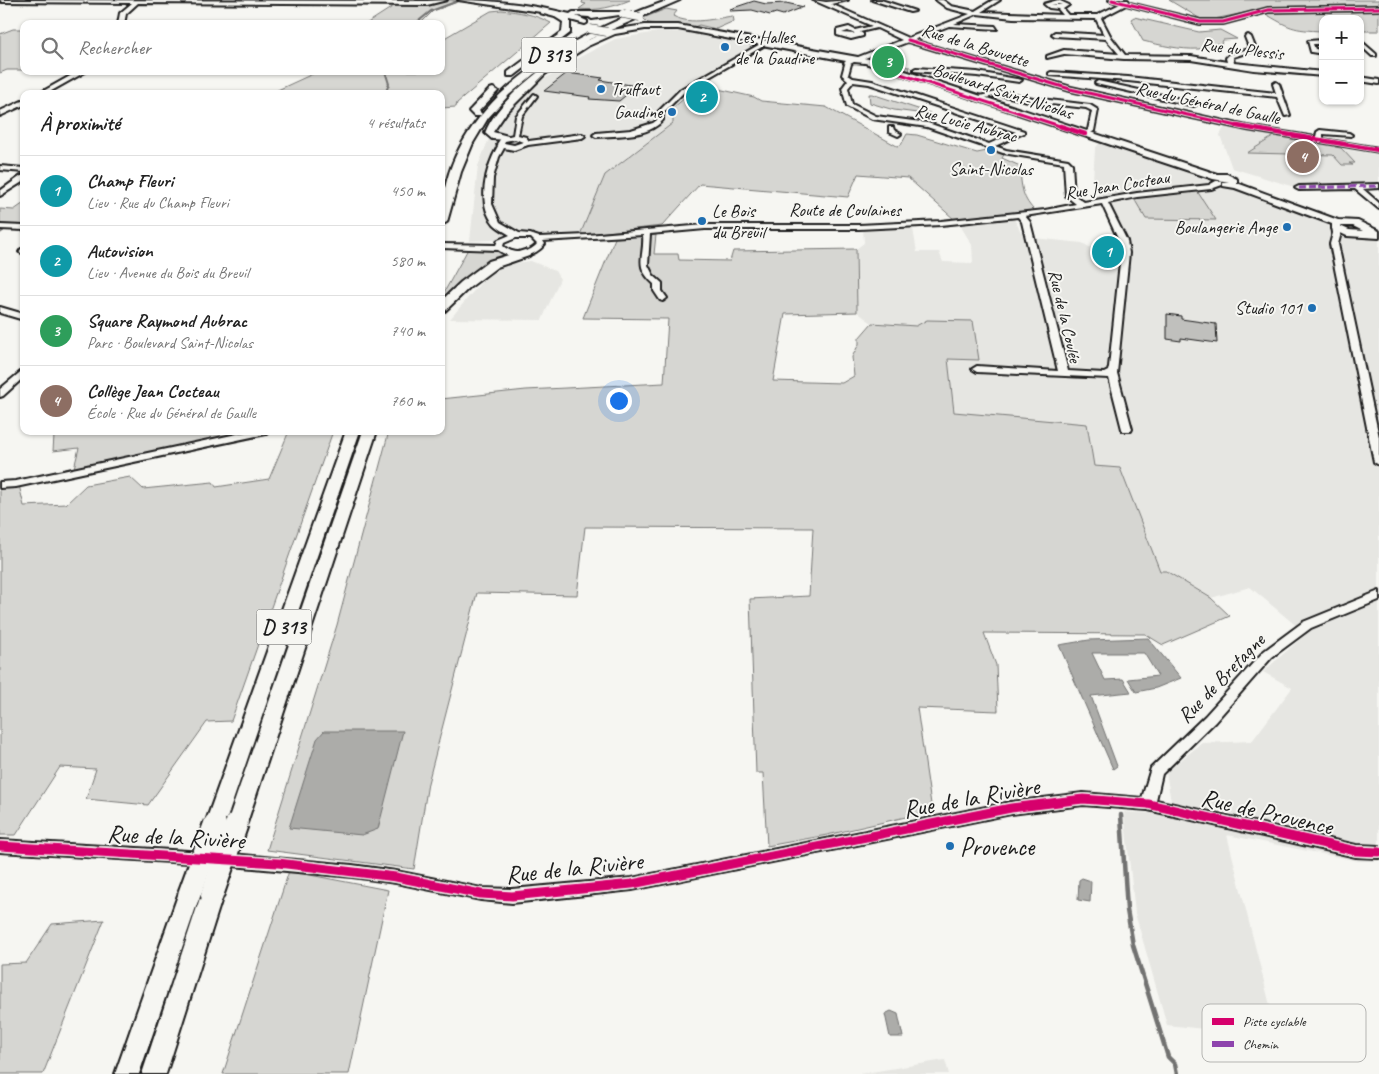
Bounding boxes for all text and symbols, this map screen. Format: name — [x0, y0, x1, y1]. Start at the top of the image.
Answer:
map controls — [1319, 15, 1364, 105]
button: + — [1319, 15, 1364, 60]
street label: Rue de la Bouvette — [919, 18, 1032, 72]
search box — [20, 20, 445, 75]
place label: Les Halles de la Gaudine — [735, 26, 815, 69]
street label: Rue du Plessis — [1199, 33, 1286, 65]
icon: search — [38, 34, 66, 62]
text: Rechercher — [78, 36, 151, 60]
road number: D 313 — [522, 38, 576, 72]
marker: Les Halles de la Gaudine — [719, 41, 731, 53]
pin: 3 — [872, 43, 904, 81]
street label: Boulevard Saint-Nicolas — [930, 58, 1078, 125]
button: − — [1319, 60, 1364, 105]
street label: Rue du Général de Gaulle — [1134, 77, 1283, 129]
place label: Truffaut — [611, 78, 662, 100]
pin: 2 — [686, 78, 718, 116]
marker: Truffaut — [595, 83, 607, 95]
street label: Rue Lucie Aubrac — [913, 99, 1021, 148]
place label: Gaudine — [614, 101, 663, 123]
marker: Gaudine — [666, 106, 678, 118]
text: À proximité — [40, 110, 120, 136]
text: 4 résultats — [366, 113, 425, 133]
pin: 4 — [1287, 138, 1319, 176]
marker: Saint-Nicolas — [985, 144, 997, 156]
place label: Saint-Nicolas — [949, 158, 1035, 180]
street label: Rue Jean Cocteau — [1063, 166, 1172, 204]
text: Champ Fleuri — [87, 169, 173, 193]
text: 1 — [52, 181, 60, 201]
text: 450 m — [391, 181, 425, 201]
text: Lieu · Rue du Champ Fleuri — [87, 193, 229, 213]
street label: Route de Coulaines — [789, 199, 903, 221]
place label: Le Bois du Breuil — [712, 200, 768, 243]
marker: Le Bois du Breuil — [696, 215, 708, 227]
place label: Boulangerie Ange — [1174, 216, 1278, 238]
marker: Boulangerie Ange — [1281, 221, 1293, 233]
pin: 1 — [1092, 233, 1124, 271]
text: Autovision — [87, 239, 153, 263]
text: 2 — [52, 251, 60, 271]
text: 580 m — [391, 251, 425, 271]
text: Lieu · Avenue du Bois du Breuil — [87, 263, 249, 283]
street label: Rue de la Coulée — [1044, 267, 1087, 366]
place label: Studio 101 — [1235, 297, 1303, 319]
marker: Studio 101 — [1306, 302, 1318, 314]
text: Square Raymond Aubrac — [87, 309, 247, 333]
text: 3 — [52, 321, 60, 341]
text: 740 m — [391, 321, 425, 341]
text: Parc · Boulevard Saint-Nicolas — [87, 333, 253, 353]
text: Collège Jean Cocteau — [87, 379, 218, 403]
your location — [606, 388, 632, 414]
text: 4 — [52, 391, 60, 411]
text: 760 m — [391, 391, 425, 411]
text: École · Rue du Général de Gaulle — [87, 403, 256, 423]
road number: D 313 — [256, 610, 312, 644]
street label: Rue de Bretagne — [1172, 627, 1271, 728]
street label: Rue de la Rivière — [901, 770, 1044, 826]
street label: Rue de Provence — [1198, 781, 1338, 843]
street label: Rue de la Rivière — [106, 817, 247, 857]
place label: Provence — [960, 831, 1036, 863]
marker: Provence — [944, 840, 956, 852]
street label: Rue de la Rivière — [504, 845, 646, 891]
legend — [1202, 1004, 1366, 1062]
text: Piste cyclable — [1243, 1013, 1307, 1030]
text: Chemin — [1243, 1036, 1279, 1053]

